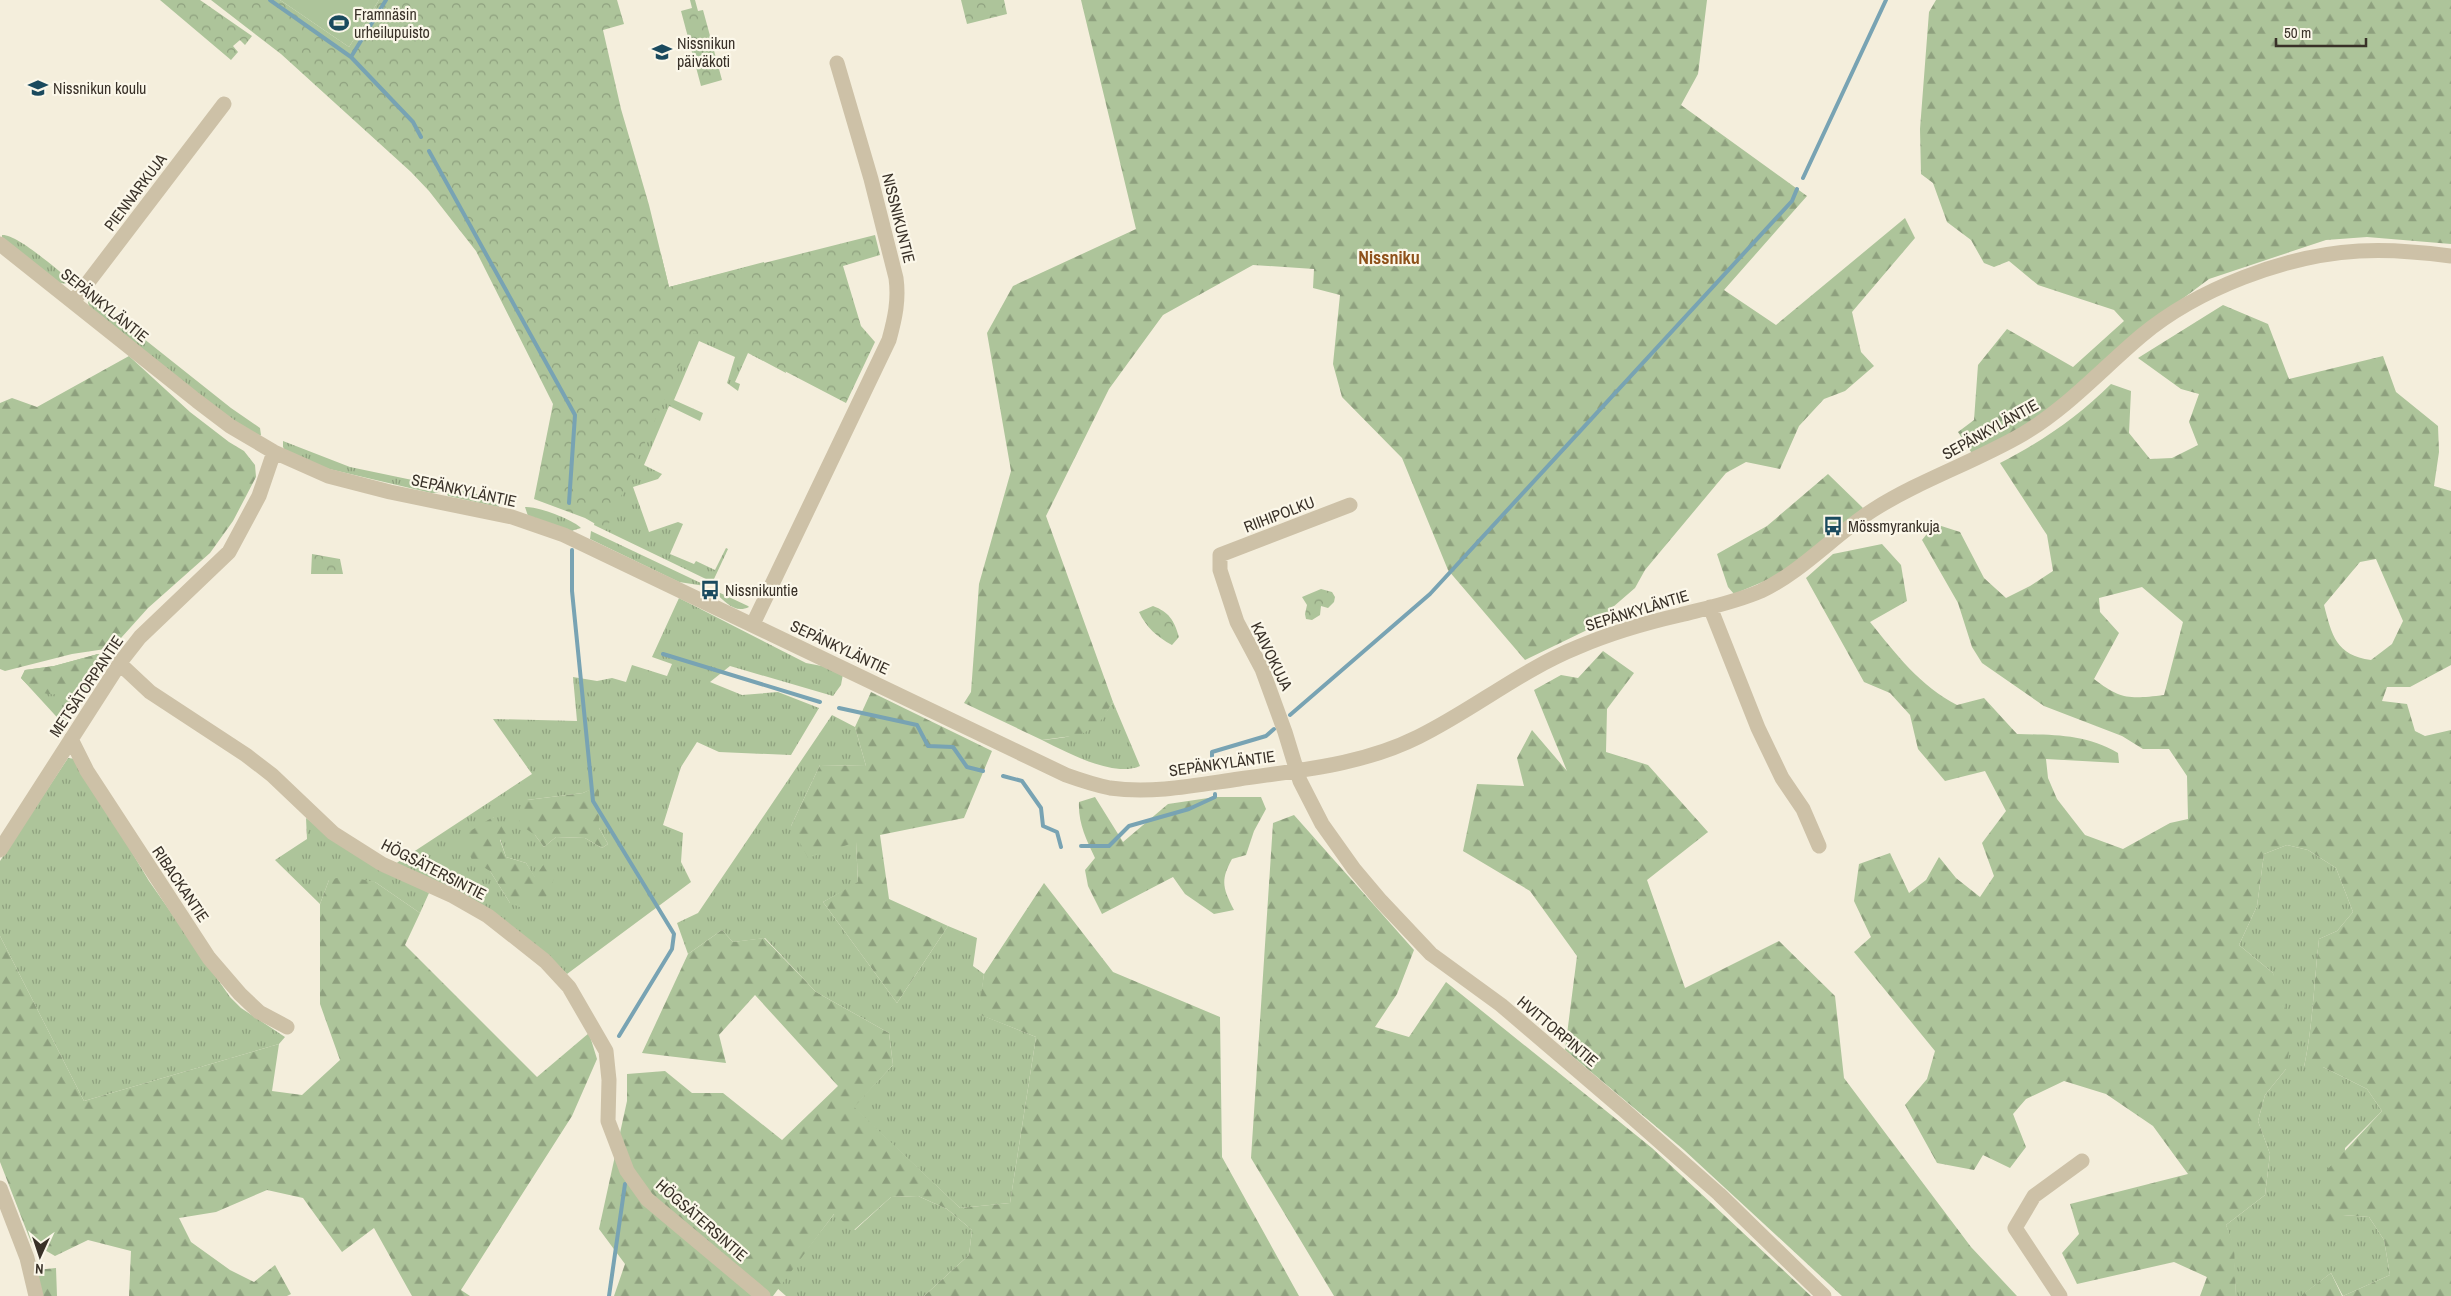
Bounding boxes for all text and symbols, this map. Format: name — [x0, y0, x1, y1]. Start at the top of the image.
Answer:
place label: Framnäsin urheilupuisto — [354, 3, 430, 43]
sports icon: Framnäsin urheilupuisto — [328, 12, 350, 34]
scale bar — [2276, 15, 2366, 47]
text: 50 m — [2284, 22, 2311, 43]
place label: Nissnikun päiväkoti — [677, 32, 735, 72]
school or university icon: Nissnikun päiväkoti — [651, 41, 673, 63]
school or university icon: Nissnikun koulu — [27, 77, 49, 99]
place label: Nissnikun koulu — [53, 77, 146, 99]
street label: PIENNARKUJA — [99, 149, 172, 235]
street label: NISSNIKUNTIE — [877, 171, 921, 265]
district label: Nissniku — [1358, 245, 1420, 270]
street label: SEPÄNKYLÄNTIE — [57, 263, 153, 347]
street label: SEPÄNKYLÄNTIE — [1938, 393, 2042, 465]
street label: SEPÄNKYLÄNTIE — [409, 468, 519, 512]
street label: RIIHIPOLKU — [1240, 490, 1318, 538]
bus stop icon: Mössmyrankuja — [1822, 515, 1844, 537]
place label: Mössmyrankuja — [1848, 515, 1941, 537]
bus stop icon: Nissnikuntie — [699, 579, 721, 601]
place label: Nissnikuntie — [725, 579, 798, 601]
street label: SEPÄNKYLÄNTIE — [1583, 584, 1691, 636]
street label: SEPÄNKYLÄNTIE — [787, 614, 893, 680]
street label: KAIVOKUJA — [1246, 618, 1298, 694]
street label: METSÄTORPANTIE — [44, 631, 128, 741]
street label: SEPÄNKYLÄNTIE — [1168, 745, 1276, 781]
street label: HÖGSÄTERSINTIE — [378, 833, 490, 905]
street label: RIBACKANTIE — [147, 842, 215, 926]
street label: HVITTORPINTIE — [1513, 991, 1603, 1071]
street label: HÖGSÄTERSINTIE — [651, 1174, 753, 1266]
north arrow — [15, 1231, 65, 1281]
text: N — [35, 1260, 44, 1278]

